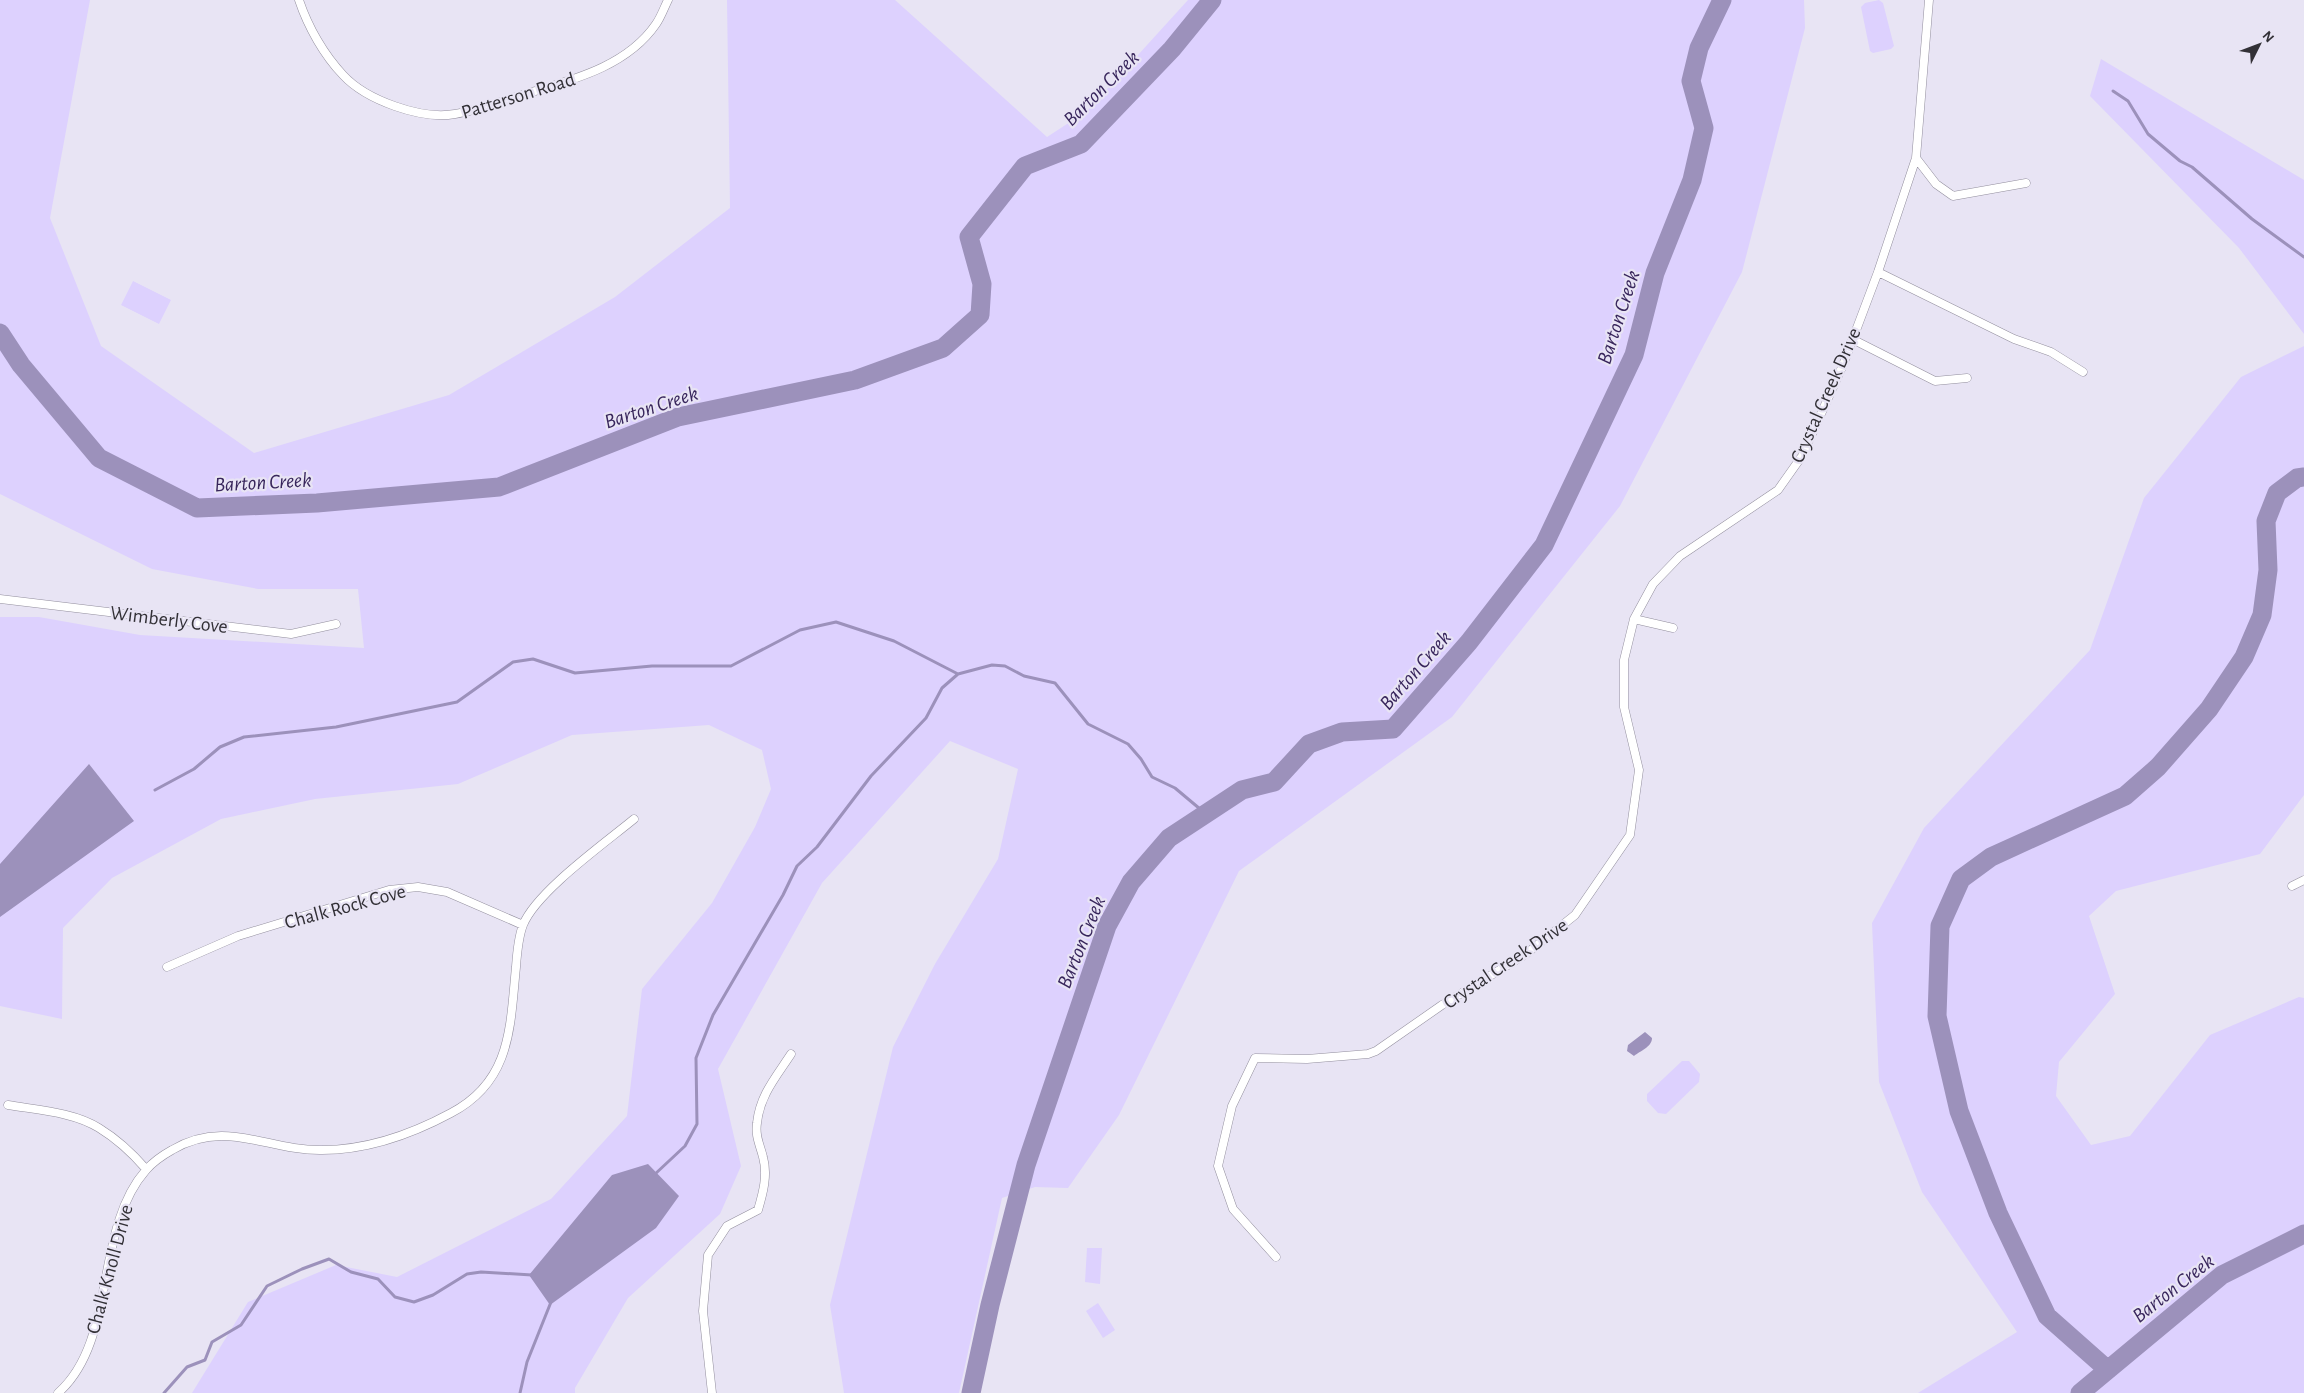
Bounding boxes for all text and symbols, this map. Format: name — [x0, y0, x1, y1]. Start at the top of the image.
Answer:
north arrow — [2234, 20, 2284, 70]
text: N — [2259, 29, 2276, 45]
water label: Barton Creek — [1060, 46, 1143, 130]
street label: Patterson Road — [459, 69, 577, 123]
water label: Barton Creek — [1593, 267, 1644, 367]
street label: Crystal Creek Drive — [1787, 325, 1865, 466]
water label: Barton Creek — [602, 382, 701, 432]
water label: Barton Creek — [214, 469, 312, 496]
street label: Wimberly Cove — [109, 603, 229, 637]
water label: Barton Creek — [1376, 627, 1455, 714]
street label: Chalk Rock Cove — [282, 881, 408, 933]
water label: Barton Creek — [1054, 893, 1110, 991]
street label: Crystal Creek Drive — [1440, 915, 1571, 1013]
street label: Chalk Knoll Drive — [83, 1202, 137, 1336]
water label: Barton Creek — [2129, 1250, 2218, 1327]

